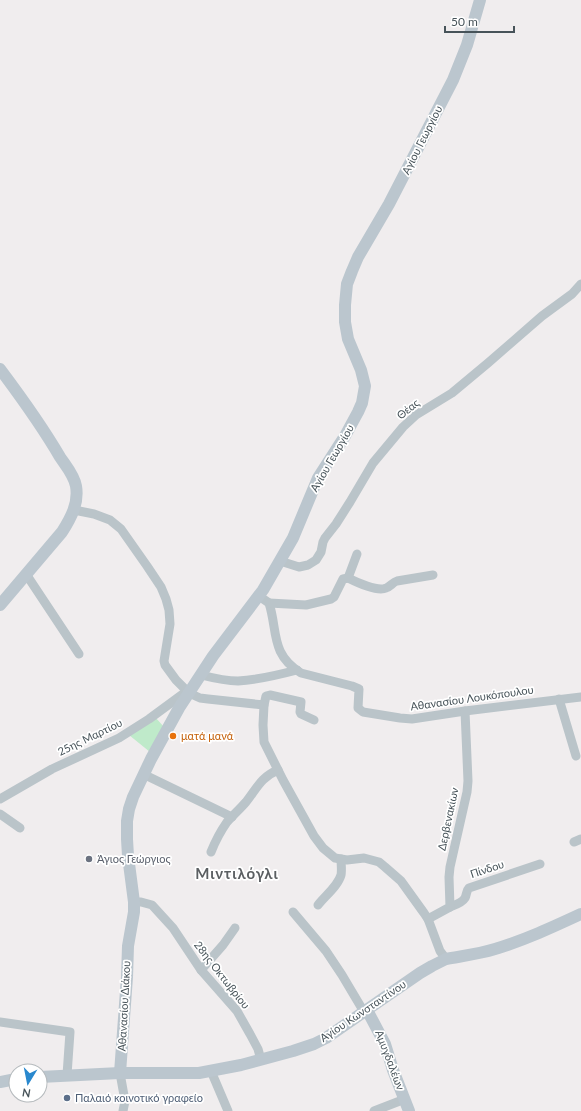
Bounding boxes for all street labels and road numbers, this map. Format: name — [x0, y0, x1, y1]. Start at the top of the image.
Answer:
street label: Αγίου Γεωργίου — [399, 103, 444, 176]
street label: Θέας — [394, 396, 422, 422]
street label: Αγίου Γεωργίου — [307, 422, 356, 494]
street label: Αθανασίου Λουκόπουλου — [410, 682, 534, 713]
street label: 25ης Μαρτίου — [55, 715, 124, 758]
street label: Δερβενακίων — [434, 786, 461, 852]
street label: Πίνδου — [468, 857, 505, 880]
street label: 28ης Οκτωβρίου — [192, 938, 253, 1011]
street label: Αθανασίου Διάκου — [115, 960, 132, 1052]
street label: Αγίου Κωνσταντίνου — [317, 977, 408, 1044]
street label: Αμυγδαλέων — [373, 1028, 408, 1092]

